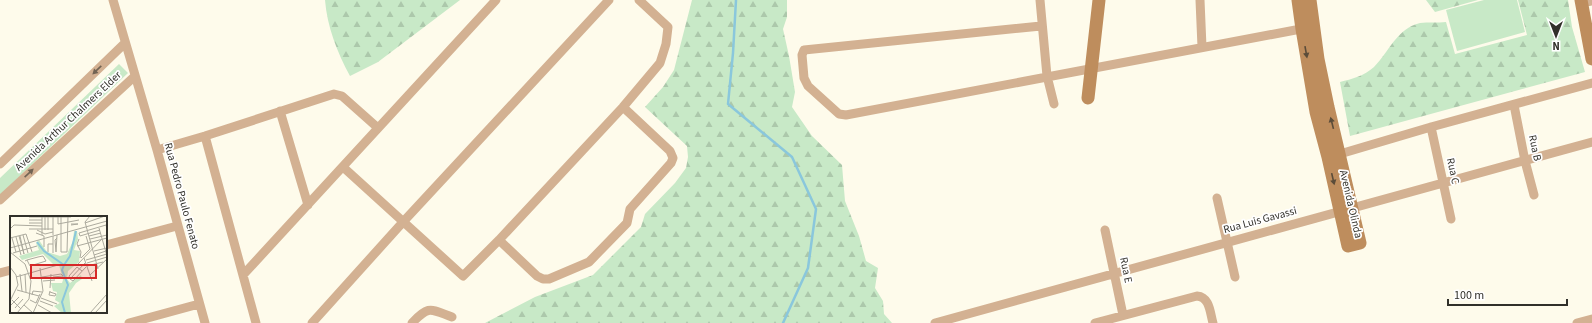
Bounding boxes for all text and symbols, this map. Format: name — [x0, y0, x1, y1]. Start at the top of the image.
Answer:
north arrow — [1536, 16, 1576, 56]
text: N — [1552, 38, 1560, 53]
one-way arrow — [1303, 46, 1309, 59]
one-way arrow — [92, 65, 102, 75]
street label: Avenida Arthur Chalmers Elder — [12, 68, 125, 174]
one-way arrow — [1329, 117, 1335, 129]
street label: Rua B — [1525, 133, 1545, 163]
street label: Rua Pedro Paulo Fenato — [161, 141, 203, 251]
street label: Rua C — [1443, 157, 1463, 185]
one-way arrow — [24, 168, 34, 178]
street label: Avenida Olinda — [1336, 168, 1366, 240]
one-way arrow — [1331, 173, 1337, 186]
street label: Rua Luis Gavassi — [1222, 203, 1298, 237]
inset map — [10, 216, 107, 313]
street label: Rua E — [1116, 256, 1136, 284]
scale bar — [1448, 281, 1567, 307]
text: 100 m — [1454, 287, 1484, 304]

